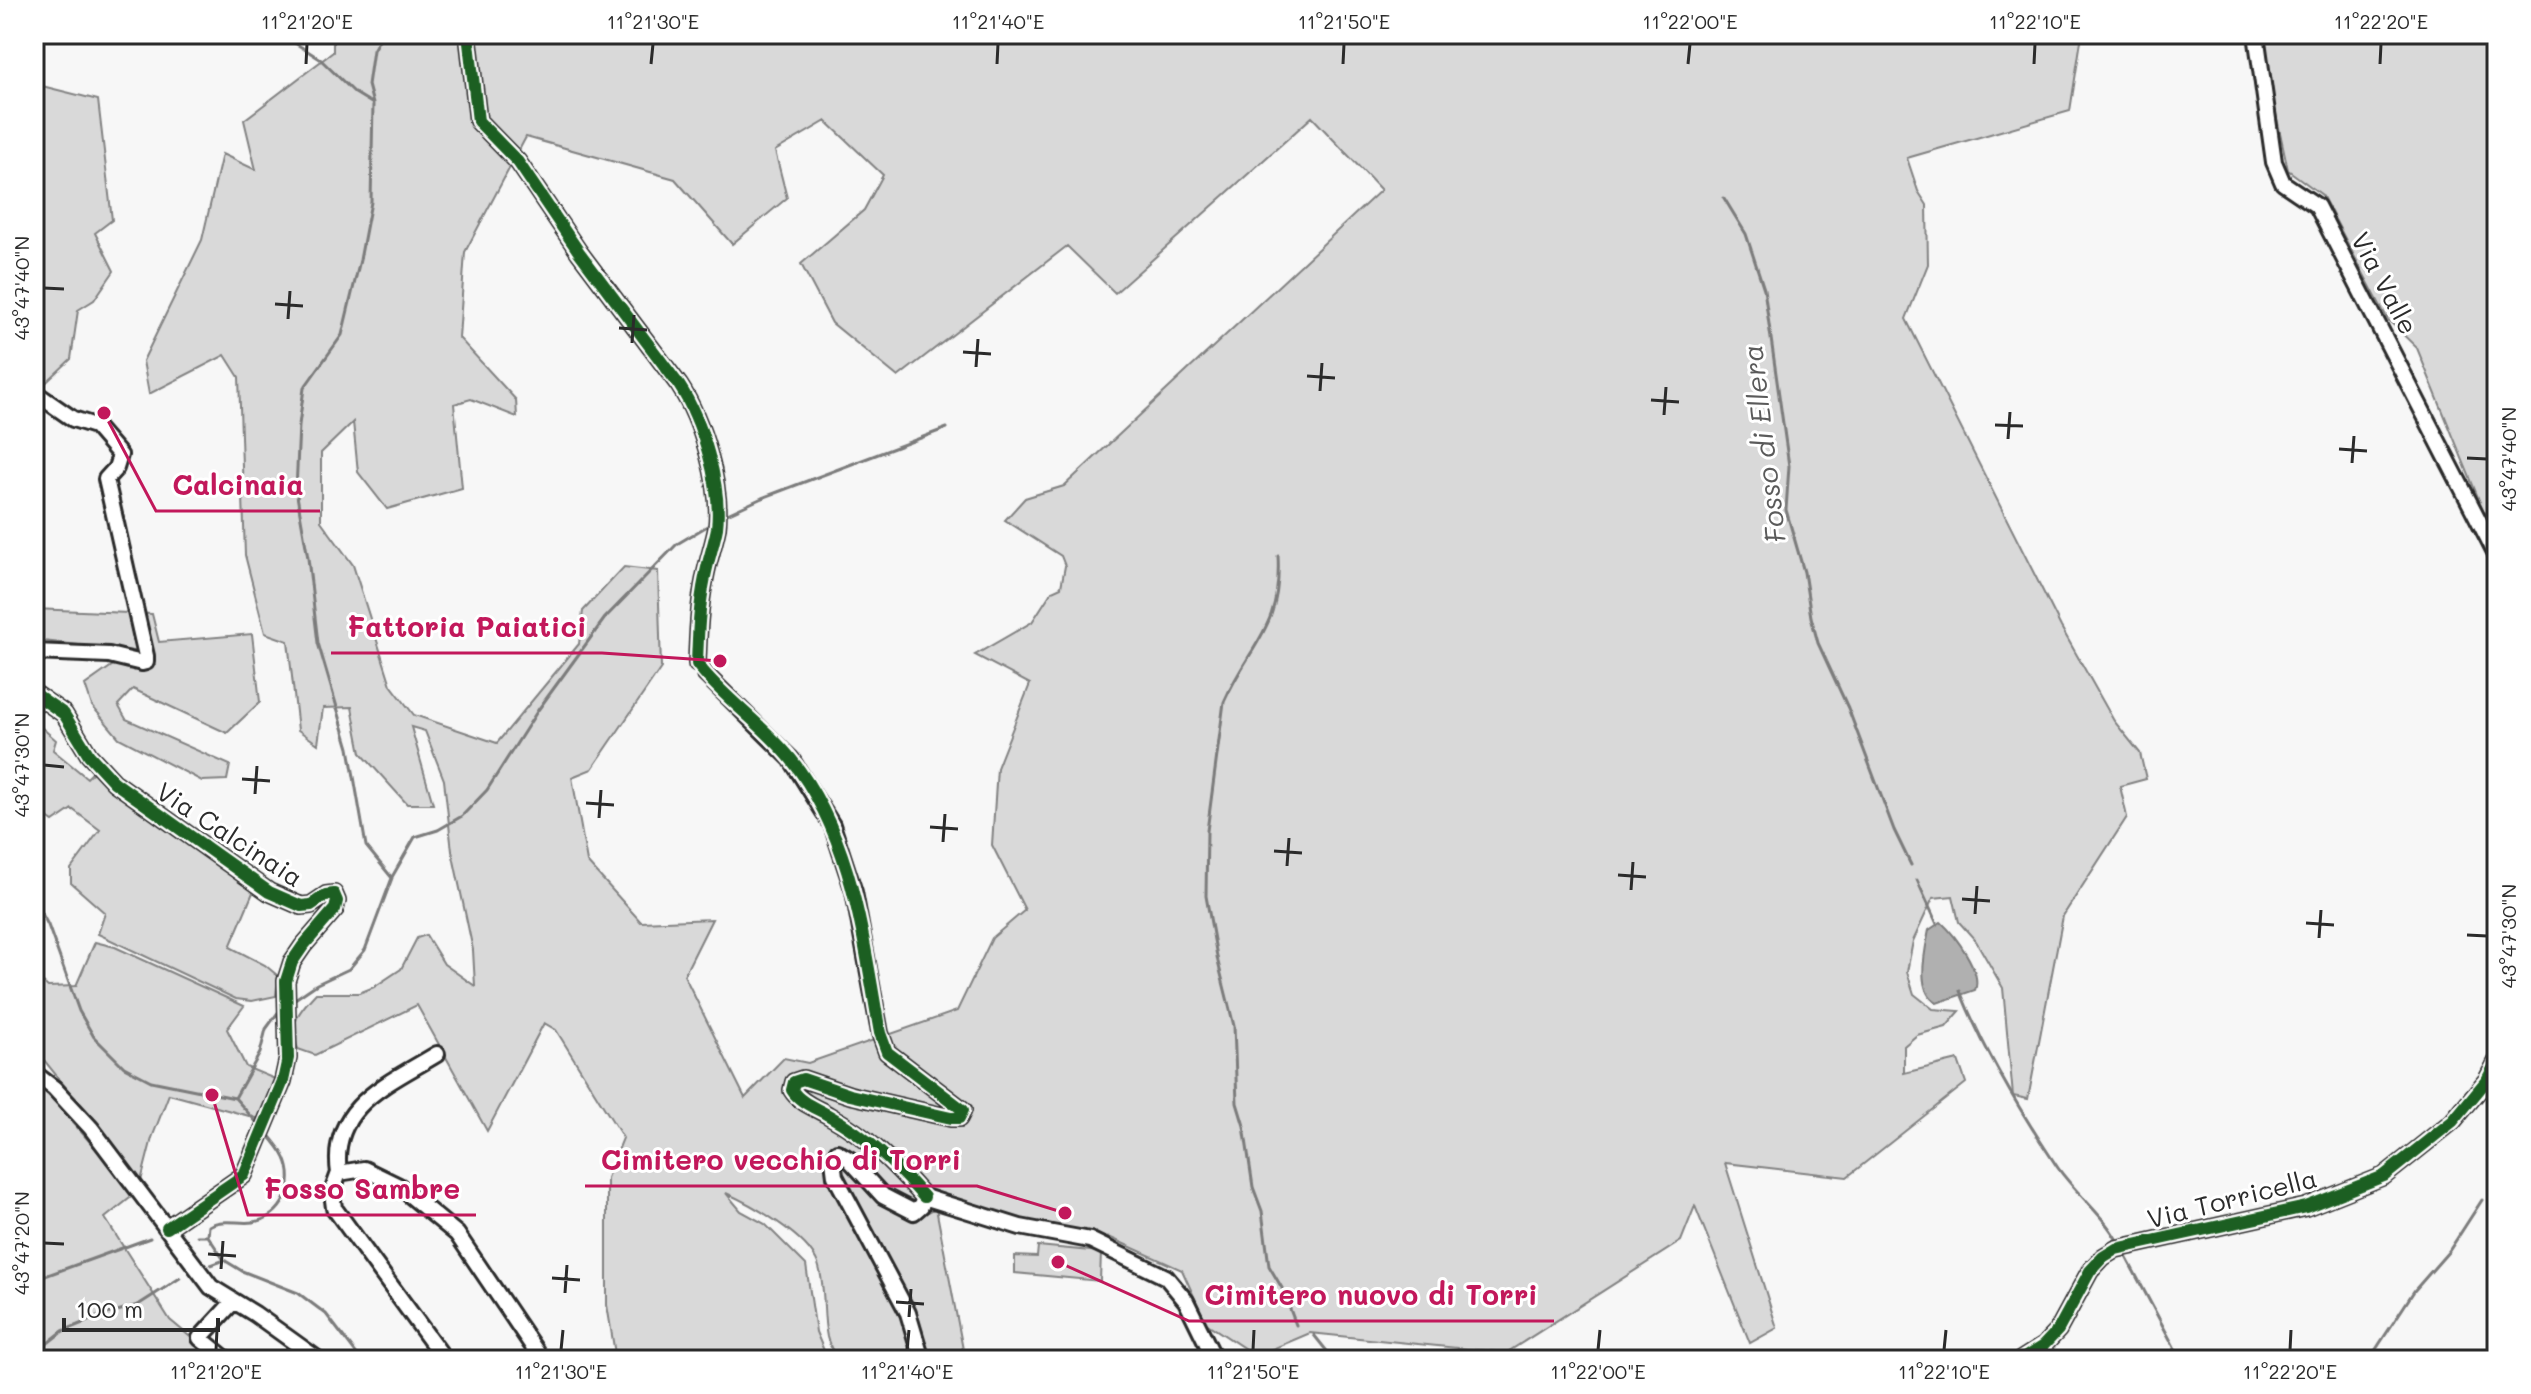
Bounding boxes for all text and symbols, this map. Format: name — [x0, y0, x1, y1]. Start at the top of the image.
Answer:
text: 11°21'20"E — [261, 8, 353, 34]
text: 11°21'30"E — [607, 8, 699, 34]
text: 11°21'40"E — [952, 8, 1044, 34]
text: 11°21'50"E — [1298, 8, 1390, 34]
text: 11°22'00"E — [1642, 8, 1738, 34]
text: 11°22'10"E — [1989, 8, 2081, 34]
text: 11°22'20"E — [2334, 8, 2428, 34]
street label: Via Valle — [2344, 226, 2426, 340]
text: 43°47'40"N — [8, 236, 34, 340]
water label: Fosso di Ellera — [1733, 343, 1793, 545]
text: 43°47'40"N — [2495, 407, 2521, 511]
callout: Calcinaia — [156, 459, 320, 511]
text: Calcinaia — [172, 466, 304, 502]
callout: Fattoria Paiatici — [331, 601, 602, 653]
text: Fattoria Paiatici — [347, 608, 587, 644]
text: 43°47'30"N — [8, 713, 34, 817]
street label: Via Calcinaia — [150, 774, 310, 894]
text: 43°47'30"N — [2495, 884, 2521, 988]
callout: Cimitero vecchio di Torri — [585, 1134, 977, 1186]
text: Cimitero vecchio di Torri — [601, 1141, 961, 1177]
street label: Via Torricella — [2144, 1160, 2320, 1236]
callout: Fosso Sambre — [248, 1163, 476, 1215]
text: Fosso Sambre — [264, 1170, 460, 1206]
text: 43°47'20"N — [8, 1191, 34, 1295]
callout: Cimitero nuovo di Torri — [1189, 1269, 1554, 1321]
text: Cimitero nuovo di Torri — [1204, 1276, 1538, 1312]
scale bar — [64, 1282, 218, 1332]
text: 100 m — [76, 1293, 143, 1324]
text: 11°21'20"E — [170, 1358, 262, 1384]
text: 11°21'30"E — [515, 1358, 607, 1384]
text: 11°21'40"E — [861, 1358, 953, 1384]
text: 11°21'50"E — [1207, 1358, 1299, 1384]
text: 11°22'00"E — [1550, 1358, 1646, 1384]
text: 11°22'10"E — [1898, 1358, 1990, 1384]
text: 11°22'20"E — [2243, 1358, 2337, 1384]

